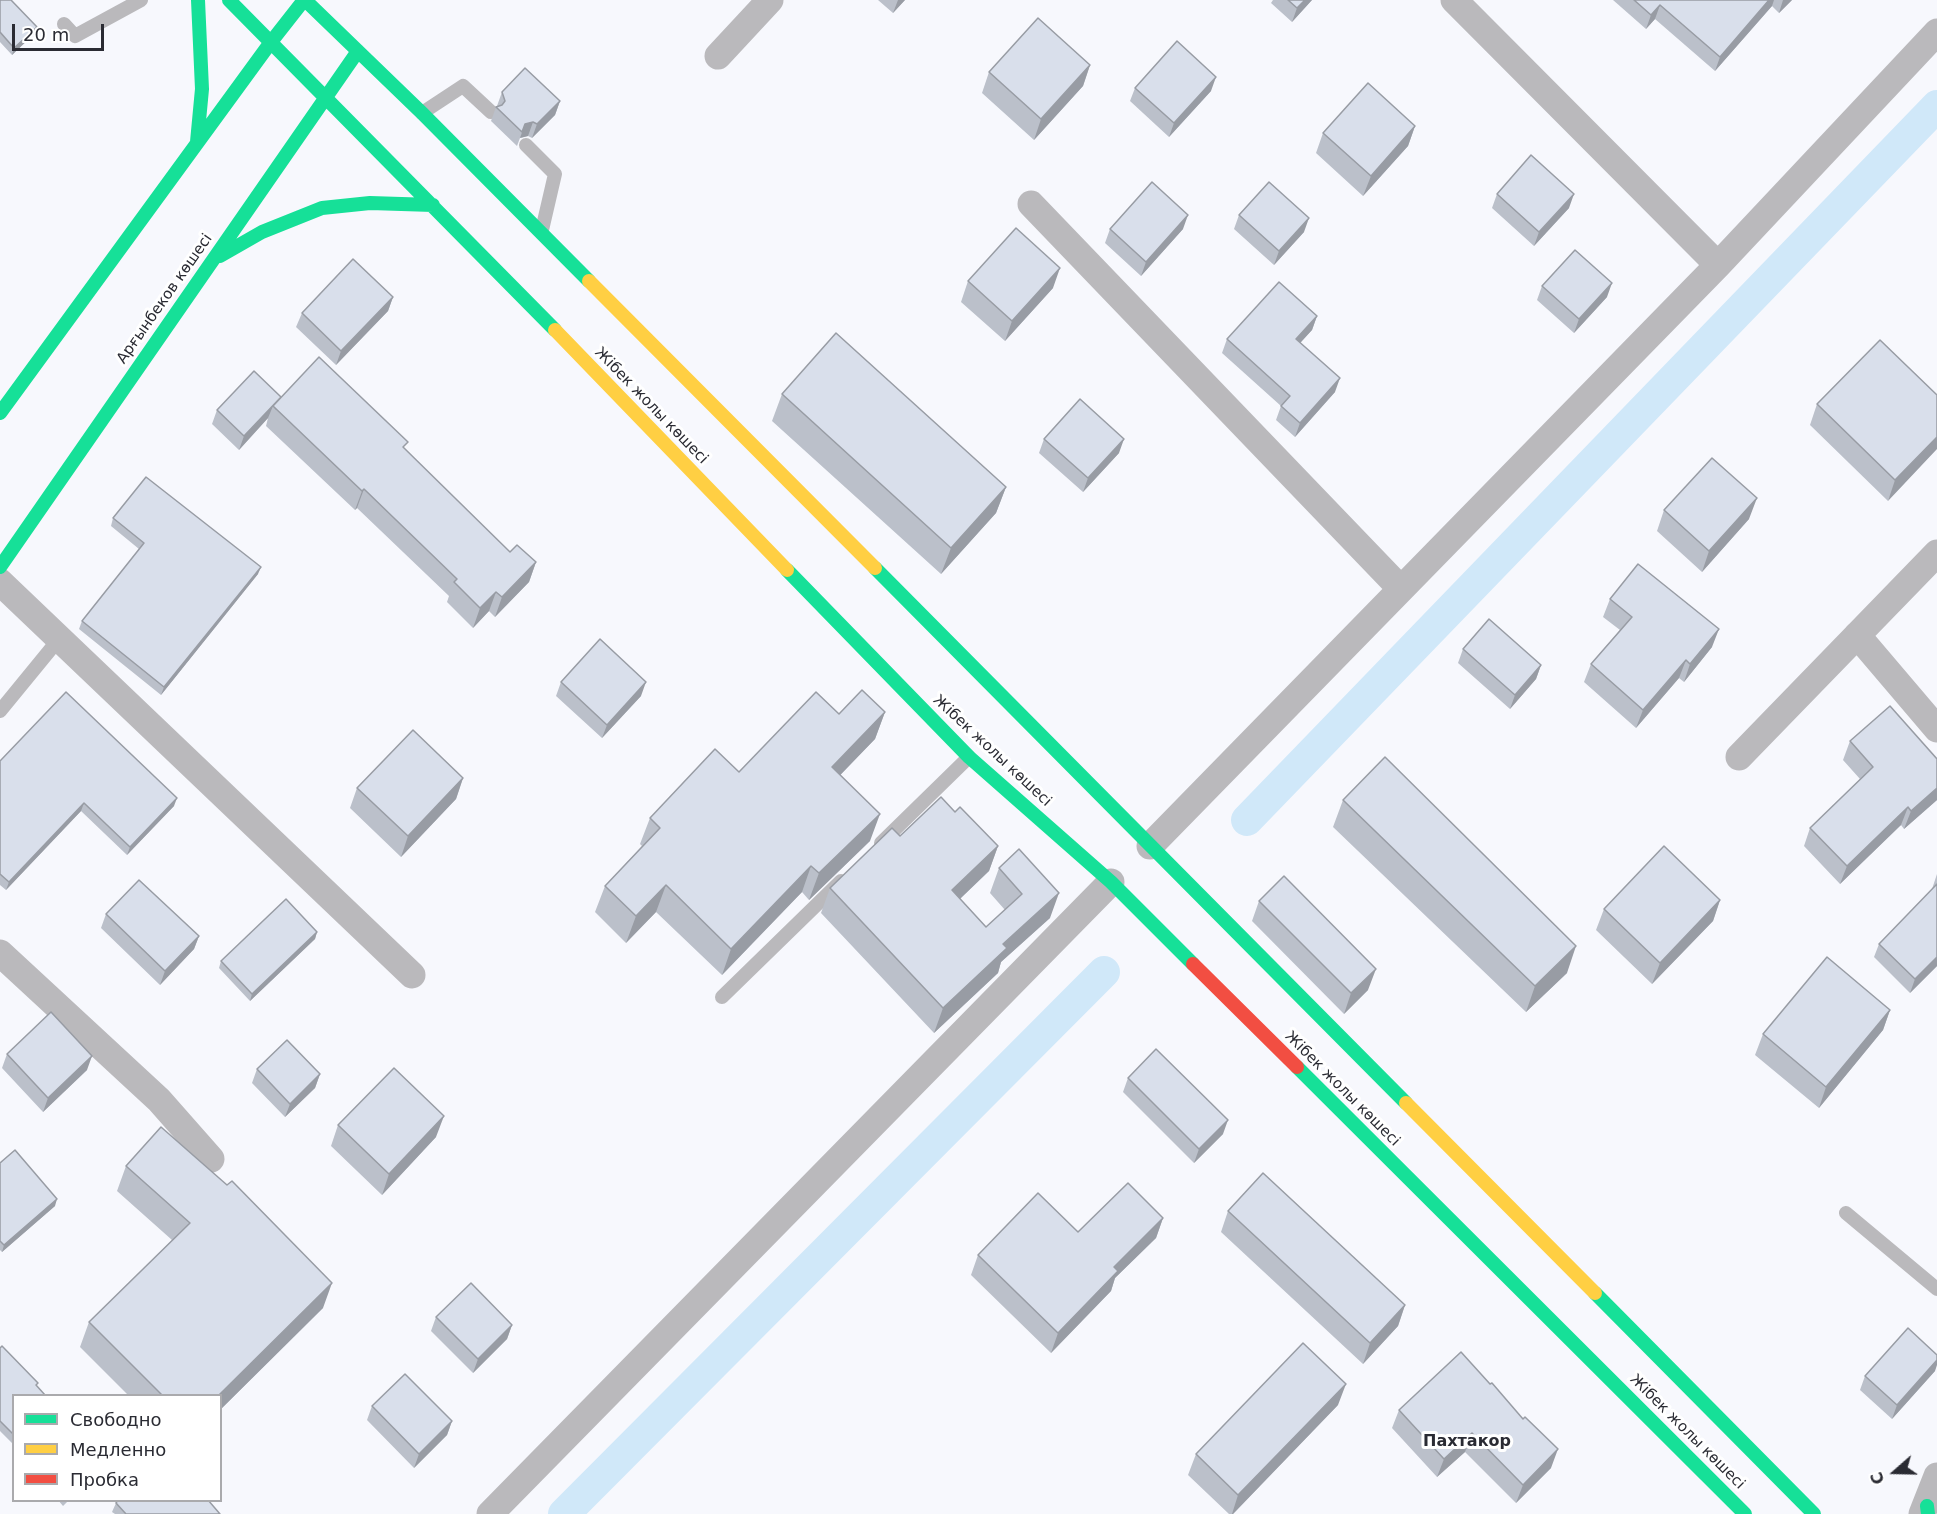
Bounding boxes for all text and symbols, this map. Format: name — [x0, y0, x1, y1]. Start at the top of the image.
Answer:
scale bar — [15, 12, 106, 50]
text: 20 m — [23, 24, 69, 45]
street label: Арғынбеков көшесі — [113, 231, 217, 367]
street label: Жібек жолы көшесі — [591, 344, 711, 468]
street label: Жібек жолы көшесі — [929, 692, 1055, 810]
street label: Жібек жолы көшесі — [1281, 1028, 1403, 1150]
street label: Жібек жолы көшесі — [1626, 1371, 1748, 1493]
legend — [12, 1394, 222, 1502]
text: Свободно — [70, 1409, 162, 1430]
district label: Пахтакор — [1423, 1432, 1511, 1452]
text: Медленно — [70, 1439, 166, 1460]
north arrow — [1865, 1442, 1925, 1502]
text: Пробка — [70, 1469, 139, 1490]
text: С — [1867, 1470, 1889, 1487]

